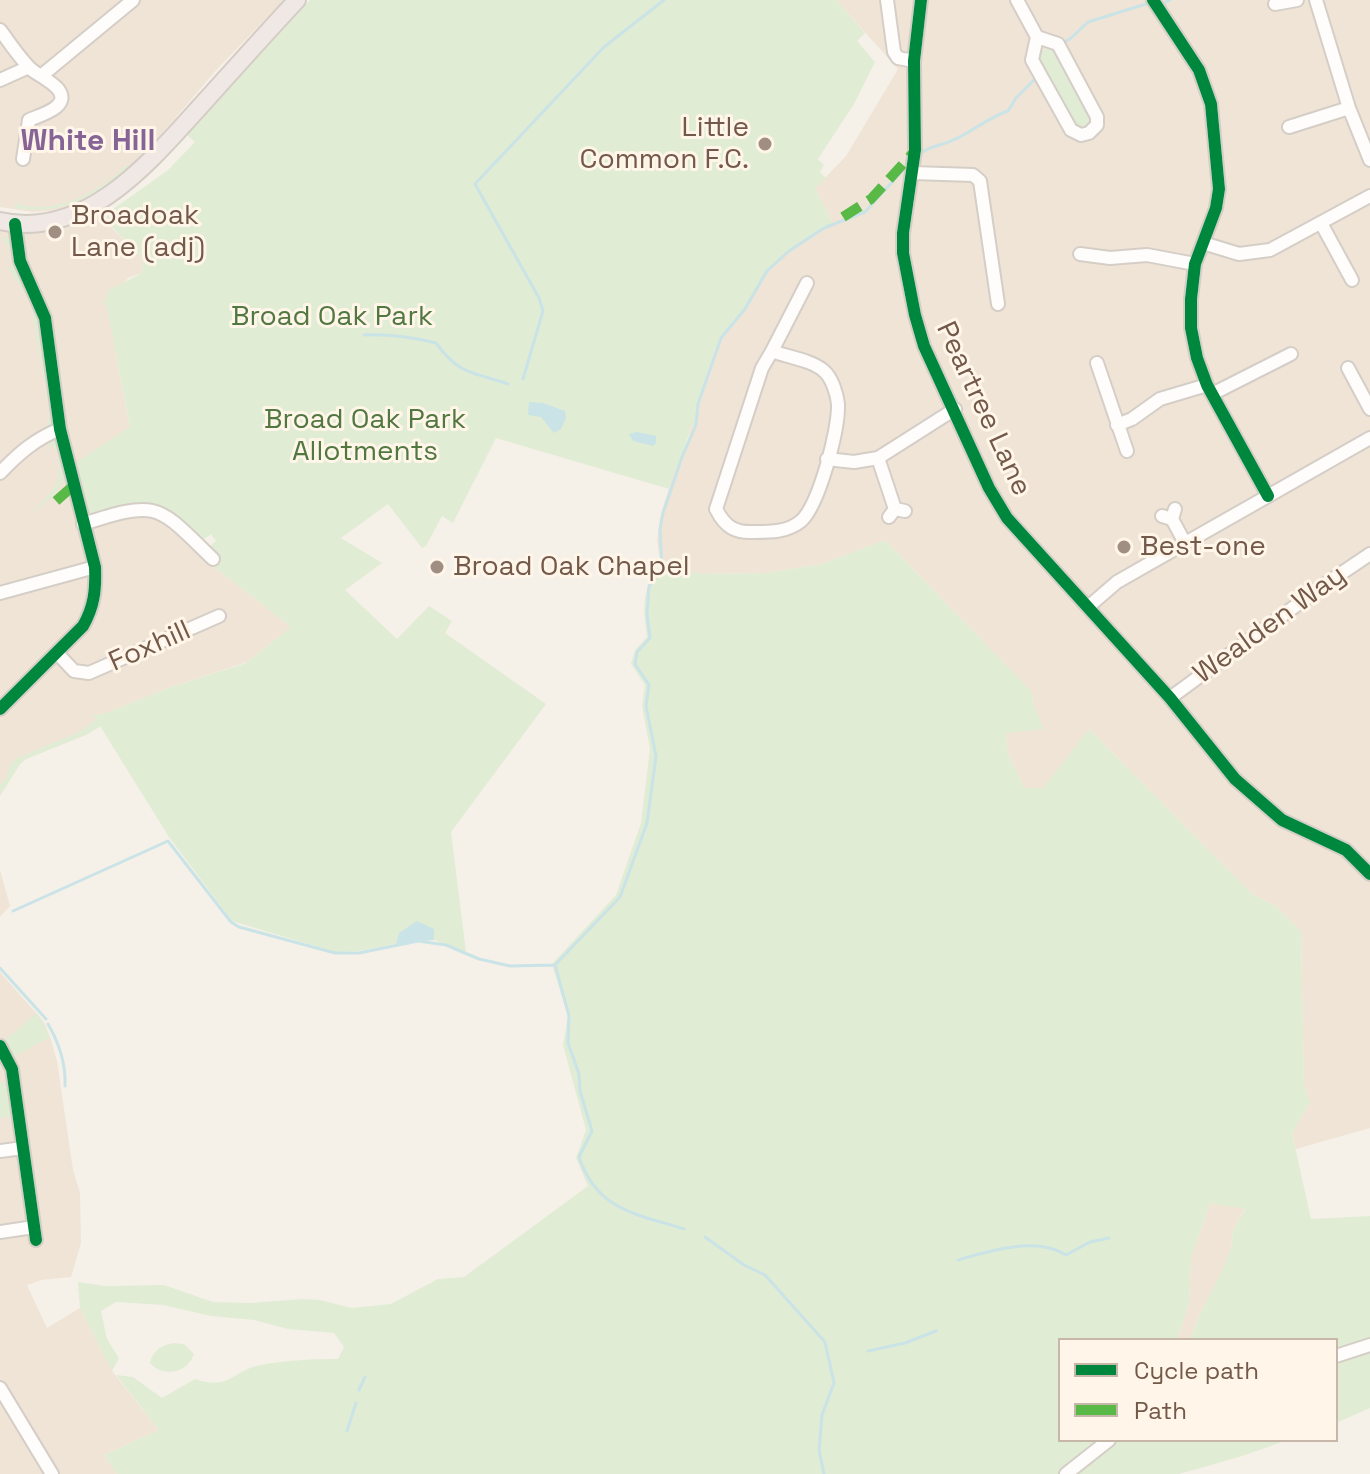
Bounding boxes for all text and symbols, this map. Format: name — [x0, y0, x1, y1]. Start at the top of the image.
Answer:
place label: Little Common F.C. — [579, 111, 749, 177]
district label: White Hill — [20, 124, 156, 160]
marker: Little Common F.C. — [756, 135, 774, 153]
place label: Broadoak Lane (adj) — [71, 199, 205, 265]
marker: Broadoak Lane (adj) — [46, 223, 64, 241]
park label: Broad Oak Park — [231, 300, 433, 334]
street label: Peartree Lane — [928, 317, 1038, 501]
park label: Broad Oak Park Allotments — [264, 403, 466, 469]
place label: Best-one — [1140, 530, 1266, 564]
marker: Best-one — [1115, 538, 1133, 556]
place label: Broad Oak Chapel — [453, 550, 690, 584]
marker: Broad Oak Chapel — [428, 558, 446, 576]
street label: Wealden Way — [1187, 559, 1353, 691]
street label: Foxhill — [104, 614, 196, 680]
legend — [1058, 1338, 1338, 1442]
text: Cycle path — [1134, 1355, 1259, 1386]
text: Path — [1134, 1395, 1187, 1426]

